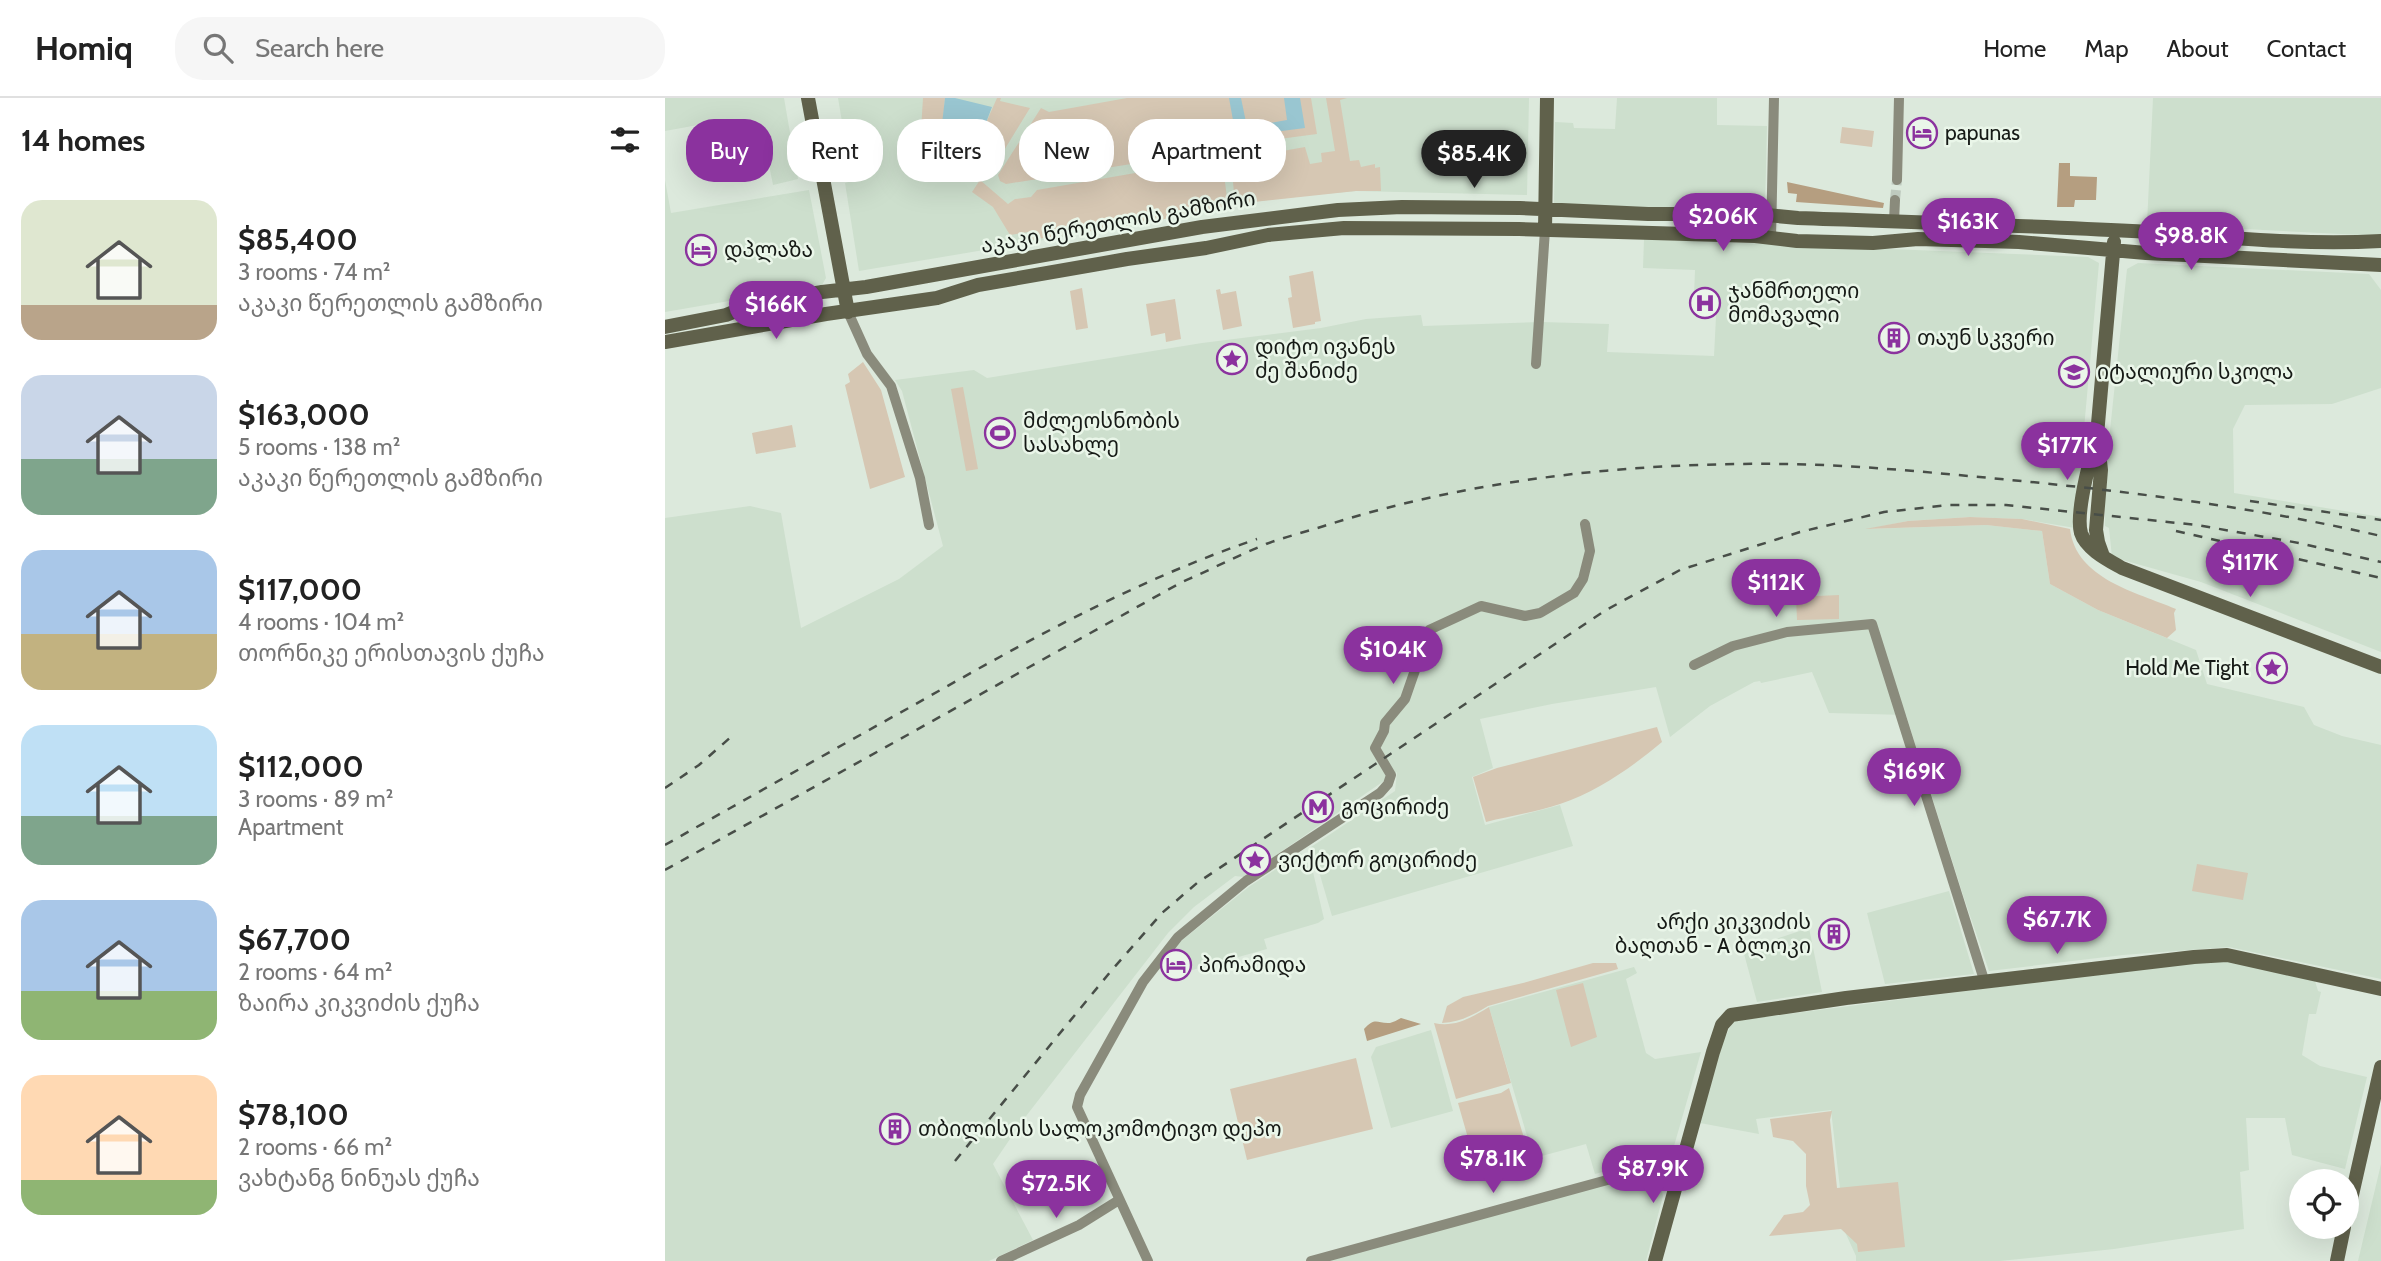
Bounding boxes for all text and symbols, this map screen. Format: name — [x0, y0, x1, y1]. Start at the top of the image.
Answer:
search box — [175, 17, 665, 80]
text: Homiq — [35, 28, 133, 68]
icon: search — [199, 29, 237, 67]
text: Search here — [255, 32, 384, 64]
text: Home — [1983, 34, 2046, 63]
text: Map — [2084, 34, 2129, 63]
text: About — [2167, 34, 2229, 63]
text: Contact — [2267, 34, 2346, 63]
hotel icon: papunas — [1905, 116, 1939, 150]
chip: Buy — [686, 119, 773, 182]
chip: Rent — [787, 119, 883, 182]
chip: Filters — [897, 119, 1005, 182]
chip: New — [1019, 119, 1114, 182]
chip: Apartment — [1128, 119, 1286, 182]
place label: papunas — [1945, 120, 2020, 145]
icon: filters — [606, 121, 644, 159]
text: 14 homes — [21, 122, 145, 159]
pin: $85.4K — [1417, 130, 1531, 190]
text: $85.4K — [1437, 139, 1511, 167]
street label: აკაკი წერეთლის გამზირი — [979, 185, 1257, 259]
pin: $206K — [1674, 194, 1772, 253]
pin: $163K — [1919, 198, 2017, 258]
text: $206K — [1688, 202, 1758, 230]
text: $163K — [1937, 207, 1999, 235]
pin: $98.8K — [2134, 212, 2248, 272]
text: $85,400 — [238, 221, 358, 258]
text: $98.8K — [2154, 221, 2228, 249]
icon: home — [77, 228, 161, 312]
hotel icon: დპლაზა — [684, 233, 718, 267]
place label: დპლაზა — [724, 237, 813, 263]
text: 3 rooms · 74 m² — [238, 258, 390, 286]
place label: ჯანმრთელი მომავალი — [1728, 278, 1859, 328]
pin: $166K — [727, 282, 825, 341]
hospital icon: ჯანმრთელი მომავალი — [1688, 286, 1722, 320]
text: აკაკი წერეთლის გამზირი — [238, 289, 543, 317]
text: $166K — [745, 290, 807, 318]
building icon: თაუნ სკვერი — [1877, 321, 1911, 355]
place label: თაუნ სკვერი — [1917, 325, 2055, 350]
place label: დიტო ივანეს ძე შანიძე — [1255, 334, 1396, 383]
place icon: დიტო ივანეს ძე შანიძე — [1215, 342, 1249, 376]
school or university icon: იტალიური სკოლა — [2057, 355, 2091, 389]
place label: იტალიური სკოლა — [2097, 359, 2294, 385]
text: $163,000 — [238, 396, 370, 433]
icon: home — [77, 403, 161, 487]
place label: მძლეოსნობის სასახლე — [1023, 408, 1180, 458]
sports icon: მძლეოსნობის სასახლე — [983, 416, 1017, 450]
pin: $177K — [2018, 422, 2116, 482]
text: $177K — [2037, 431, 2097, 459]
text: 5 rooms · 138 m² — [238, 433, 400, 461]
text: აკაკი წერეთლის გამზირი — [238, 464, 543, 492]
pin: $117K — [2201, 540, 2299, 599]
text: $117K — [2222, 548, 2278, 576]
pin: $112K — [1727, 560, 1825, 619]
text: $112K — [1748, 568, 1804, 596]
text: $117,000 — [238, 571, 362, 608]
icon: home — [77, 578, 161, 662]
text: 4 rooms · 104 m² — [238, 608, 404, 636]
pin: $104K — [1344, 626, 1442, 686]
text: $104K — [1360, 635, 1426, 663]
text: თორნიკე ერისთავის ქუჩა — [238, 639, 545, 667]
place icon: Hold Me Tight — [2255, 651, 2289, 685]
place label: Hold Me Tight — [2125, 655, 2249, 680]
text: $112,000 — [238, 748, 364, 785]
pin: $169K — [1865, 748, 1963, 808]
icon: home — [77, 753, 161, 837]
text: $169K — [1883, 757, 1945, 785]
text: 3 rooms · 89 m² — [238, 785, 393, 813]
metro station icon: გოცირიძე — [1301, 790, 1335, 824]
place label: გოცირიძე — [1341, 794, 1449, 819]
text: Apartment — [238, 813, 343, 841]
place icon: ვიქტორ გოცირიძე — [1238, 843, 1272, 877]
place label: ვიქტორ გოცირიძე — [1278, 847, 1477, 872]
pin: $67.7K — [2000, 896, 2114, 956]
text: $67.7K — [2023, 905, 2091, 933]
place label: არქი კიკვიძის ბაღთან - A ბლოკი — [1615, 909, 1811, 959]
building icon: არქი კიკვიძის ბაღთან - A ბლოკი — [1817, 917, 1851, 951]
text: $67,700 — [238, 921, 351, 958]
icon: home — [77, 928, 161, 1012]
hotel icon: პირამიდა — [1159, 948, 1193, 982]
place label: პირამიდა — [1199, 952, 1306, 978]
text: 2 rooms · 64 m² — [238, 958, 392, 986]
text: ზაირა კიკვიძის ქუჩა — [238, 989, 480, 1017]
text: $78,100 — [238, 1096, 349, 1133]
icon: home — [77, 1103, 161, 1187]
building icon: თბილისის სალოკომოტივო დეპო — [878, 1112, 912, 1146]
place label: თბილისის სალოკომოტივო დეპო — [918, 1116, 1282, 1142]
text: 2 rooms · 66 m² — [238, 1133, 392, 1161]
pin: $78.1K — [1436, 1136, 1550, 1195]
text: $78.1K — [1460, 1144, 1526, 1172]
pin: $87.9K — [1596, 1146, 1710, 1205]
text: $87.9K — [1618, 1154, 1688, 1182]
pin: $72.5K — [999, 1160, 1113, 1220]
text: ვახტანგ ნინუას ქუჩა — [238, 1164, 480, 1192]
text: $72.5K — [1021, 1169, 1091, 1197]
map controls — [2289, 1169, 2359, 1239]
button: locate — [2289, 1169, 2359, 1239]

